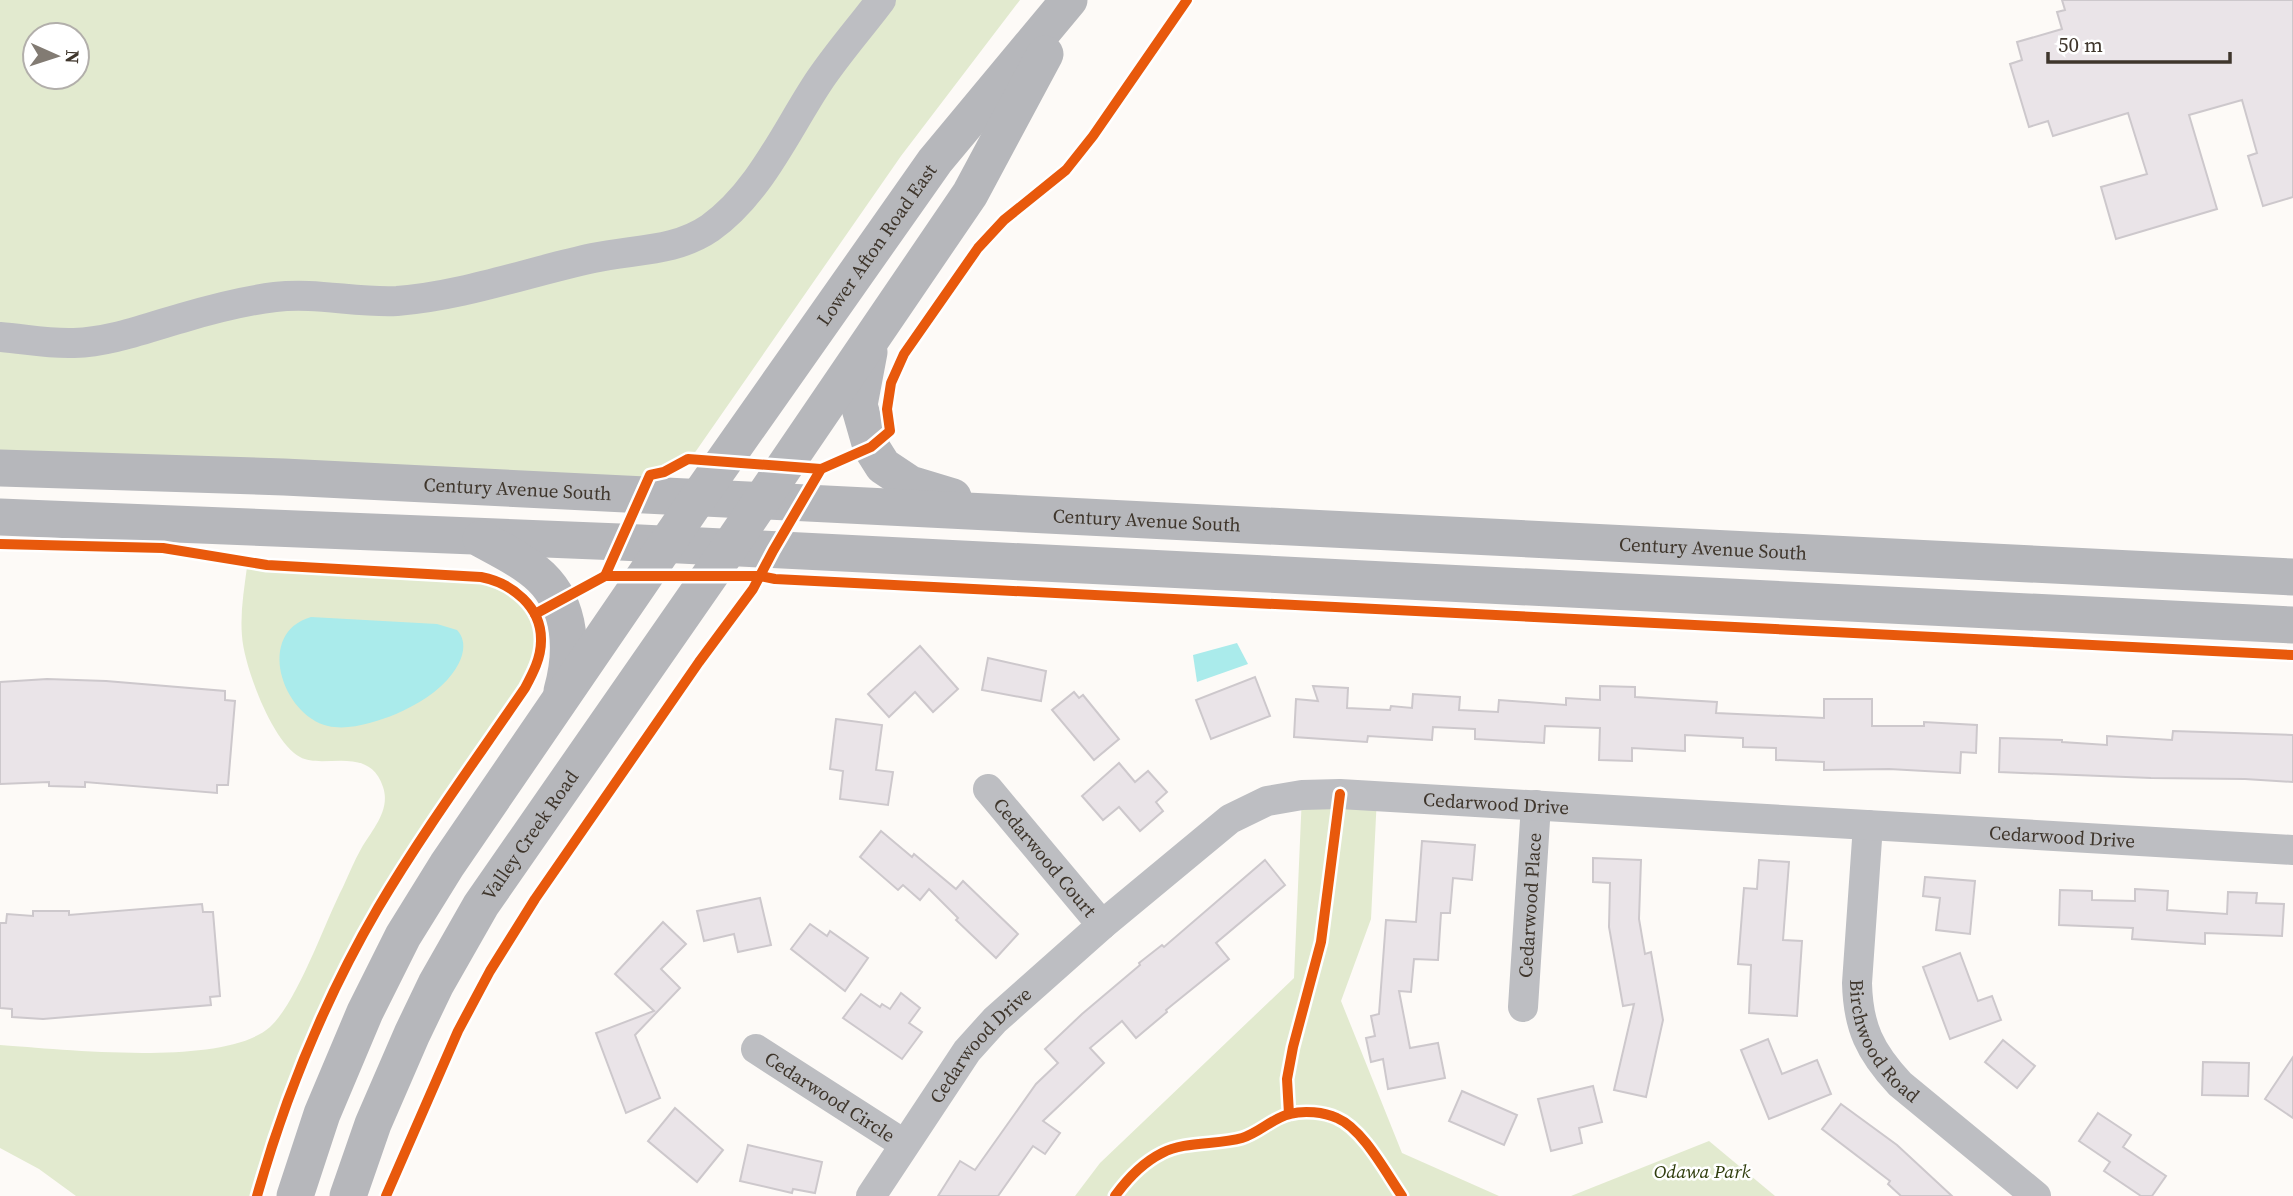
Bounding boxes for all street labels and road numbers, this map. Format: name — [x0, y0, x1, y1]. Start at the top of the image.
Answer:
street label: Lower Afton Road East — [810, 158, 943, 331]
street label: Century Avenue South — [423, 471, 612, 506]
street label: Century Avenue South — [1052, 502, 1241, 538]
street label: Century Avenue South — [1618, 530, 1808, 566]
street label: Valley Creek Road — [475, 765, 584, 905]
street label: Cedarwood Drive — [1422, 786, 1570, 820]
street label: Cedarwood Court — [988, 792, 1103, 923]
street label: Cedarwood Drive — [1988, 819, 2136, 854]
street label: Cedarwood Place — [1512, 832, 1547, 979]
street label: Birchwood Road — [1844, 979, 1925, 1108]
street label: Cedarwood Drive — [923, 981, 1037, 1108]
street label: Cedarwood Circle — [760, 1045, 900, 1148]

